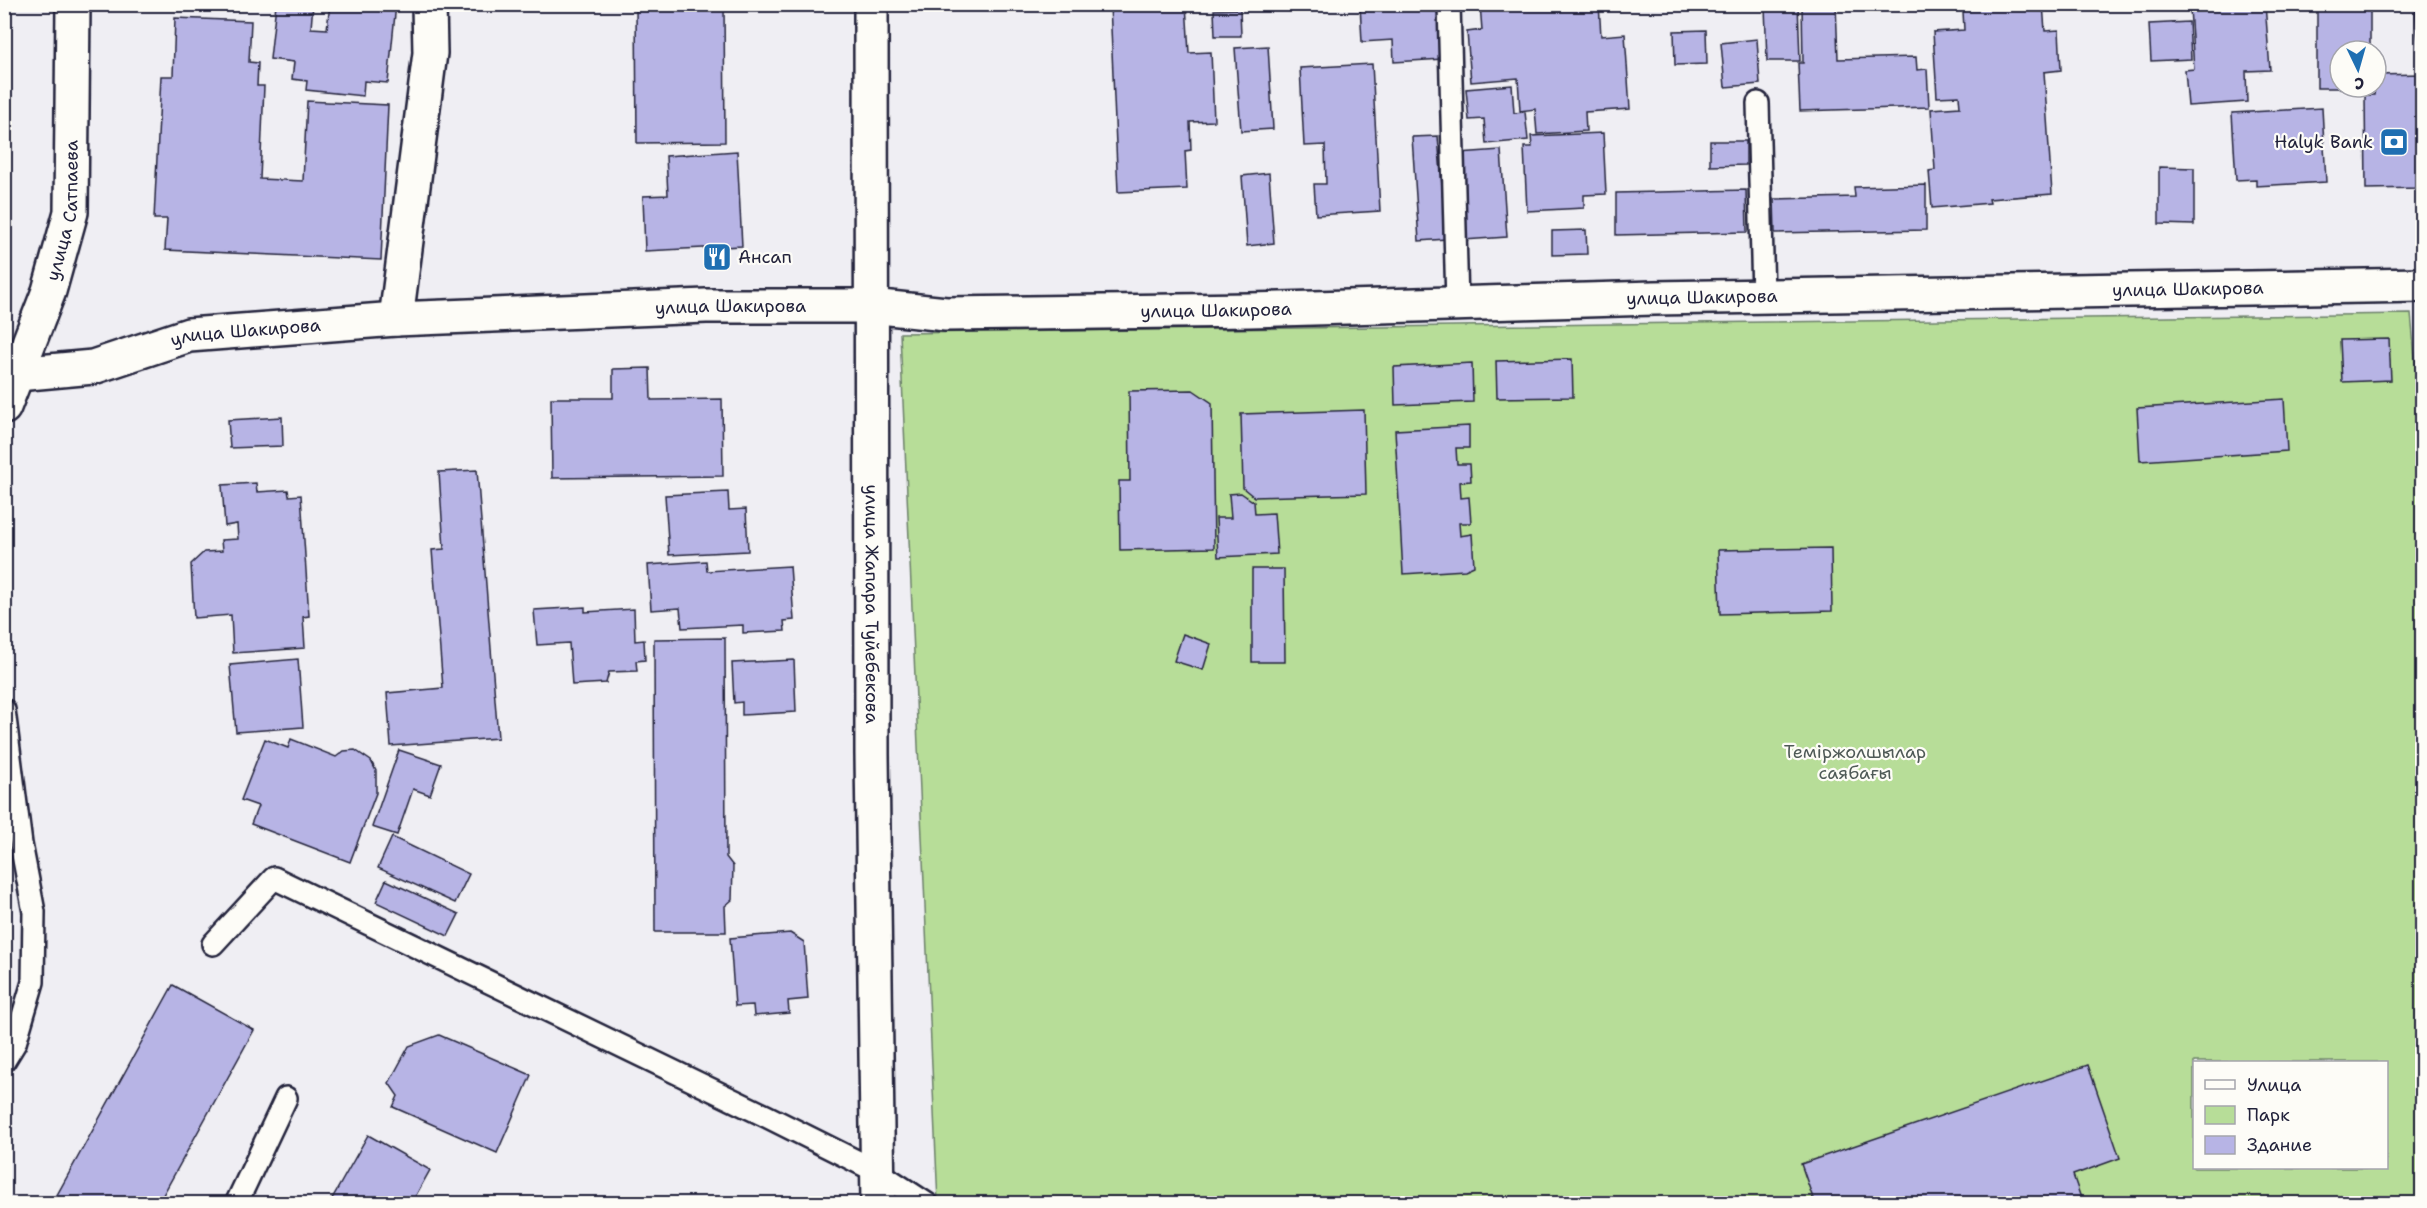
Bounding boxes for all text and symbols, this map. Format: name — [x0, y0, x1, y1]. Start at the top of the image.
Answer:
north arrow — [2328, 39, 2388, 99]
text: С — [2353, 73, 2365, 94]
bank icon: Halyk Bank — [2378, 126, 2410, 158]
place label: Halyk Bank — [2274, 130, 2373, 154]
street label: улица Сатпаева — [40, 140, 84, 284]
restaurant icon: Ансап — [701, 241, 733, 273]
place label: Ансап — [738, 245, 792, 269]
street label: улица Шакирова — [2112, 276, 2264, 302]
street label: улица Шакирова — [1626, 284, 1778, 311]
street label: улица Шакирова — [654, 294, 806, 320]
street label: улица Шакирова — [1140, 297, 1292, 323]
street label: улица Шакирова — [167, 313, 322, 352]
street label: улица Жапара Туйебекова — [860, 484, 884, 724]
park label: Теміржолшылар саябағы — [1784, 740, 1926, 785]
legend — [2193, 1061, 2388, 1169]
text: Улица — [2247, 1073, 2301, 1097]
text: Парк — [2247, 1103, 2290, 1127]
text: Здание — [2247, 1133, 2312, 1157]

